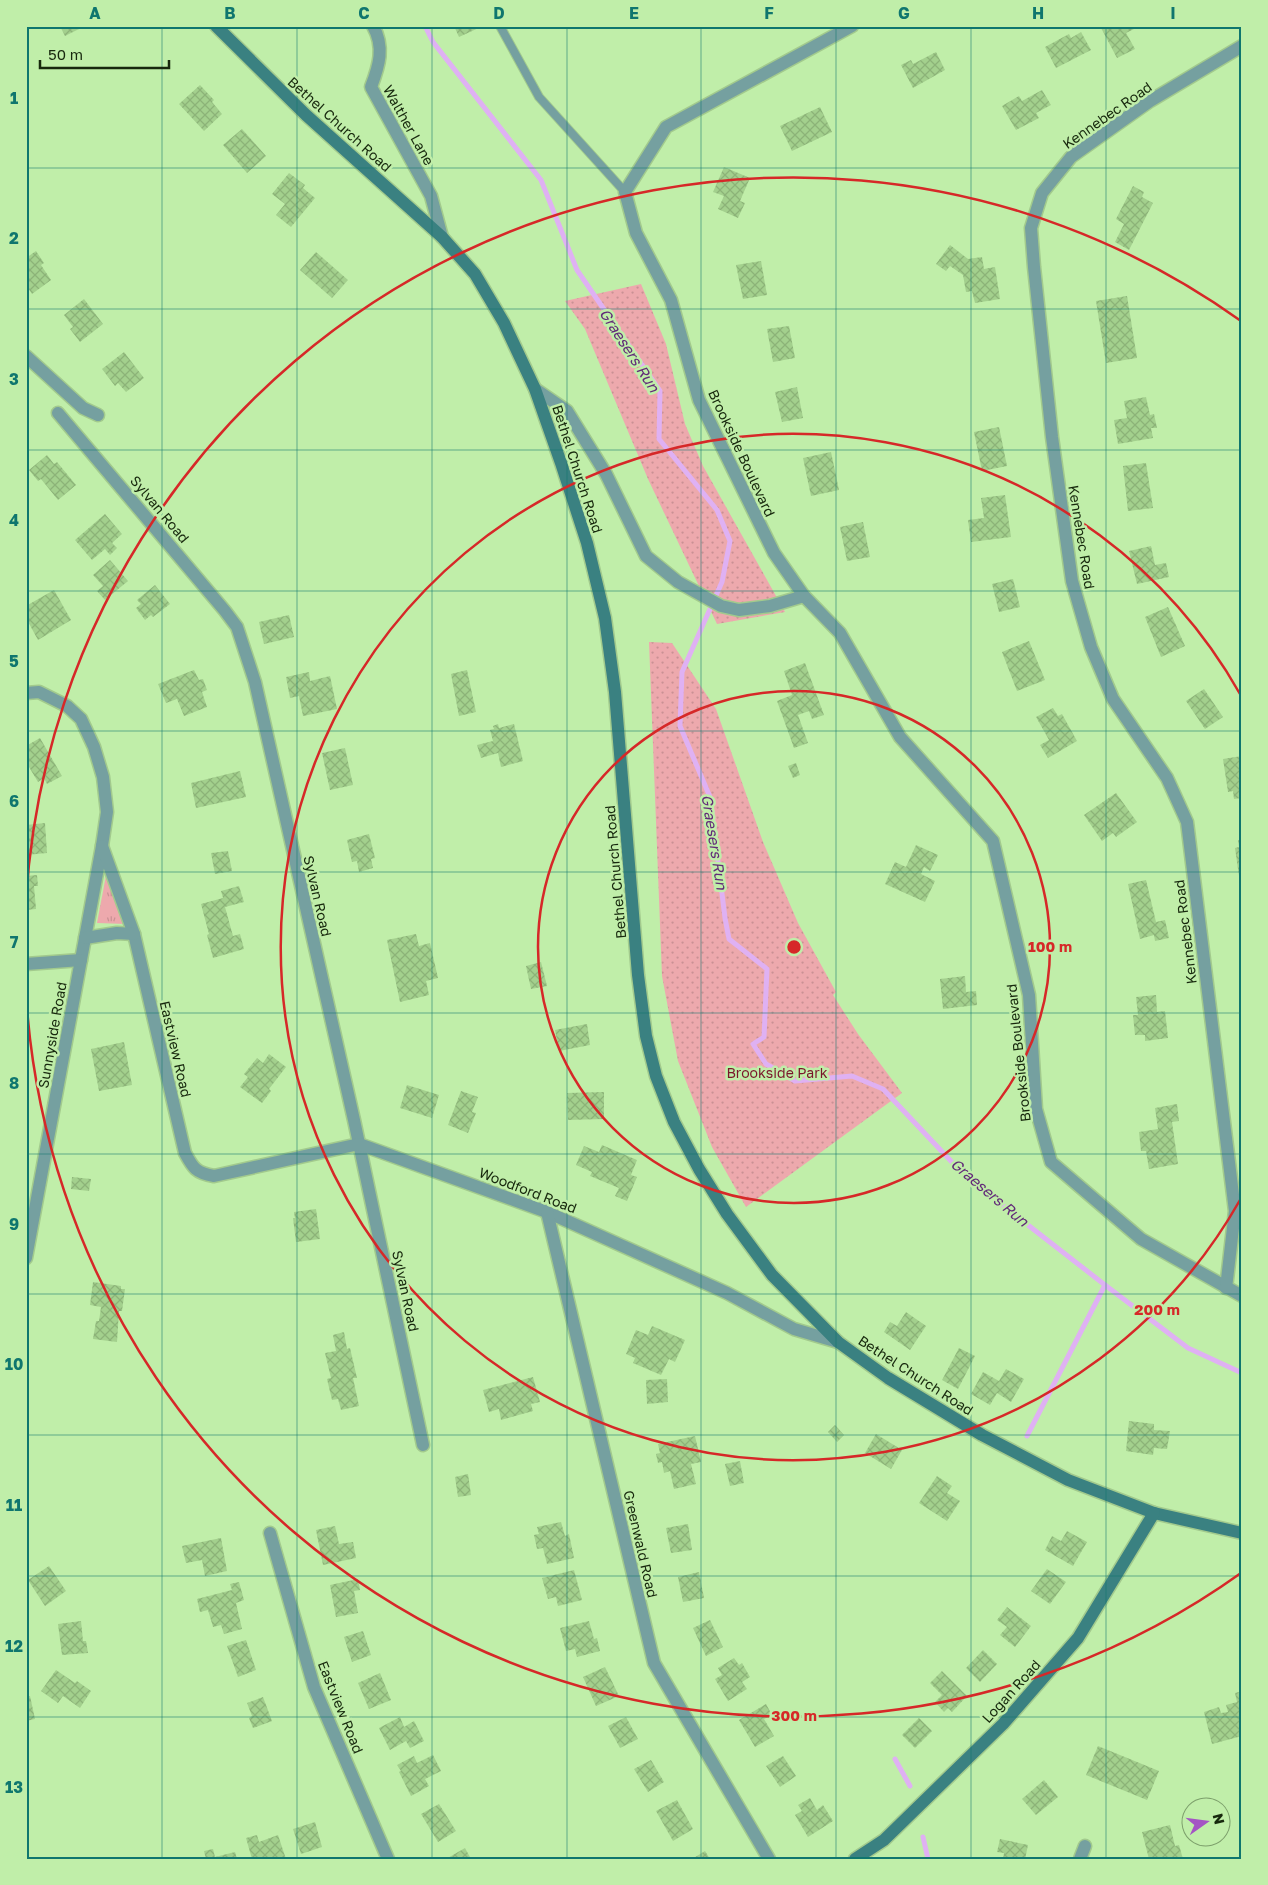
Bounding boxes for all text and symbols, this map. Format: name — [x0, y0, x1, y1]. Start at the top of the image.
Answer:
text: A — [89, 3, 101, 23]
text: B — [224, 3, 236, 23]
text: C — [358, 3, 370, 23]
text: D — [493, 3, 505, 23]
text: E — [629, 3, 639, 23]
text: F — [764, 3, 774, 23]
text: G — [898, 3, 910, 23]
text: H — [1032, 3, 1044, 23]
text: I — [1170, 3, 1176, 23]
scale bar — [40, 38, 169, 70]
text: 50 m — [48, 45, 83, 63]
street label: Bethel Church Road — [285, 73, 395, 175]
street label: Kennebec Road — [1059, 78, 1155, 152]
street label: Walther Lane — [380, 82, 438, 168]
text: 1 — [10, 88, 18, 108]
text: 2 — [9, 228, 19, 248]
water label: Graesers Run — [596, 305, 664, 396]
text: 3 — [9, 369, 19, 389]
street label: Brookside Boulevard — [705, 387, 779, 519]
street label: Bethel Church Road — [549, 403, 607, 535]
street label: Sylvan Road — [127, 472, 193, 546]
street label: Kennebec Road — [1065, 484, 1099, 590]
text: 4 — [9, 510, 19, 530]
text: 5 — [9, 651, 19, 671]
text: 6 — [9, 791, 19, 811]
water label: Graesers Run — [699, 793, 732, 892]
street label: Bethel Church Road — [601, 805, 629, 939]
street label: Sylvan Road — [300, 854, 336, 938]
street label: Kennebec Road — [1170, 879, 1200, 985]
text: 7 — [10, 932, 19, 952]
text: 100 m — [1028, 937, 1072, 955]
centre of rings — [785, 938, 803, 956]
street label: Sunnyside Road — [34, 980, 70, 1090]
street label: Brookside Boulevard — [1002, 983, 1034, 1123]
street label: Eastview Road — [157, 999, 195, 1099]
park label: Brookside Park — [726, 1064, 828, 1081]
text: 8 — [9, 1073, 19, 1093]
water label: Graesers Run — [947, 1154, 1033, 1230]
street label: Woodford Road — [477, 1164, 579, 1216]
text: 9 — [9, 1214, 19, 1234]
street label: Sylvan Road — [389, 1249, 423, 1333]
text: 200 m — [1134, 1300, 1180, 1318]
street label: Bethel Church Road — [855, 1331, 977, 1419]
text: 10 — [5, 1354, 23, 1374]
street label: Greenwald Road — [620, 1489, 662, 1599]
text: 11 — [6, 1495, 22, 1515]
text: 12 — [5, 1636, 23, 1656]
street label: Logan Road — [978, 1656, 1044, 1726]
street label: Eastview Road — [315, 1658, 367, 1756]
text: 300 m — [771, 1706, 817, 1724]
text: 13 — [5, 1777, 23, 1797]
north arrow — [1180, 1798, 1230, 1848]
text: N — [1210, 1812, 1229, 1826]

